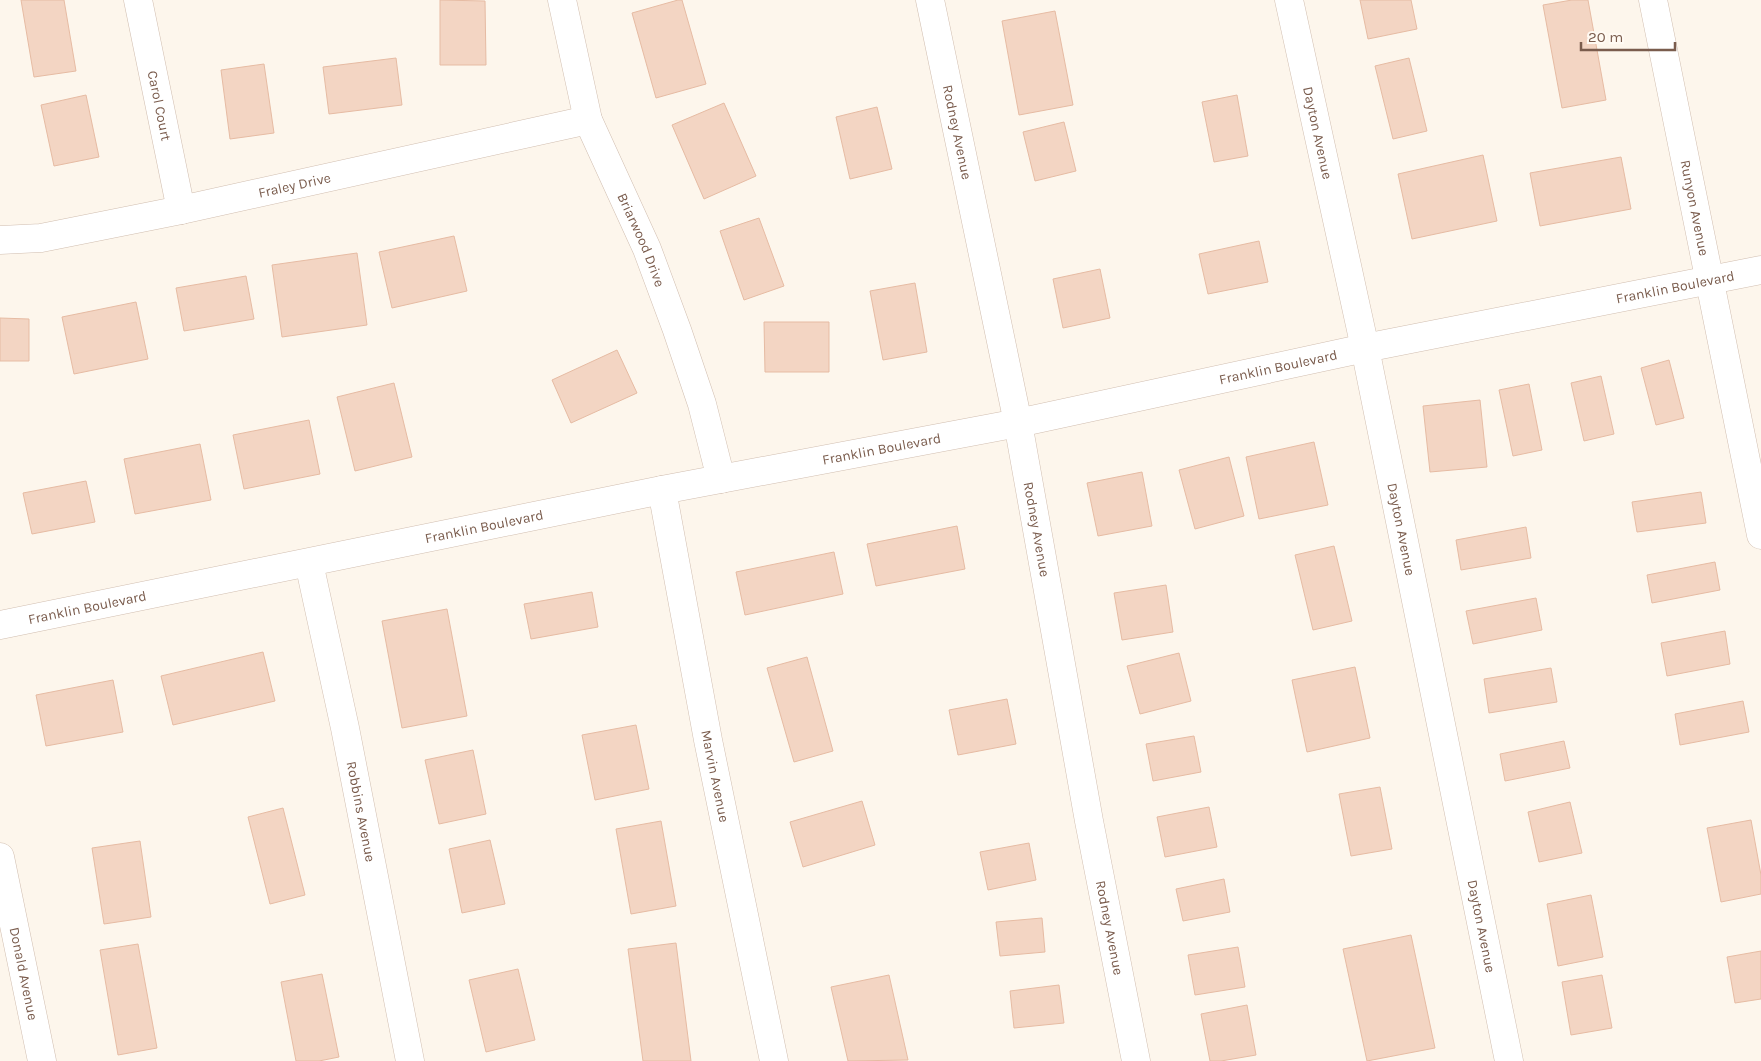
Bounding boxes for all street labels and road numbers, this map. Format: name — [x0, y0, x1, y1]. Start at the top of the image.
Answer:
street label: Carol Court — [144, 69, 175, 142]
street label: Rodney Avenue — [939, 83, 976, 181]
street label: Dayton Avenue — [1300, 85, 1336, 181]
street label: Runyon Avenue — [1677, 158, 1713, 257]
street label: Fraley Drive — [257, 169, 332, 201]
street label: Briarwood Drive — [614, 190, 669, 289]
street label: Franklin Boulevard — [1614, 267, 1736, 307]
street label: Franklin Boulevard — [1217, 346, 1339, 388]
street label: Franklin Boulevard — [821, 429, 942, 468]
street label: Rodney Avenue — [1020, 480, 1054, 578]
street label: Dayton Avenue — [1384, 481, 1419, 577]
street label: Franklin Boulevard — [423, 506, 545, 547]
street label: Franklin Boulevard — [26, 587, 148, 628]
street label: Marvin Avenue — [698, 729, 733, 824]
street label: Robbins Avenue — [343, 760, 379, 863]
street label: Dayton Avenue — [1464, 878, 1499, 974]
street label: Rodney Avenue — [1092, 879, 1127, 976]
street label: Donald Avenue — [6, 925, 42, 1022]

